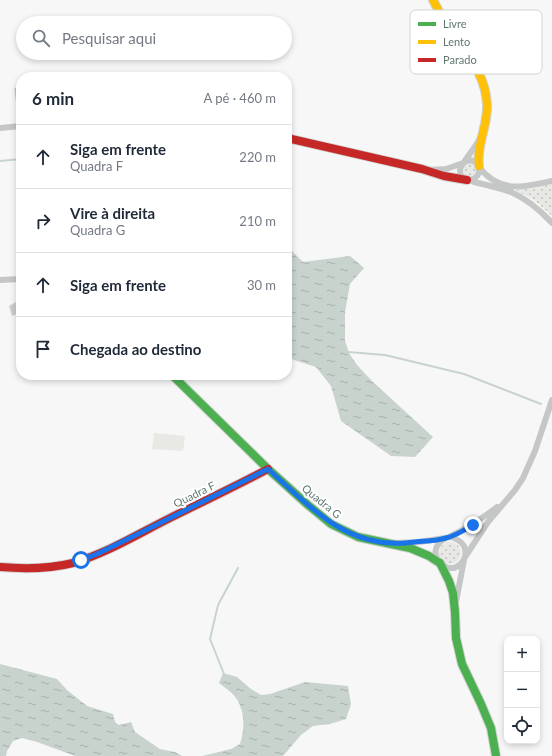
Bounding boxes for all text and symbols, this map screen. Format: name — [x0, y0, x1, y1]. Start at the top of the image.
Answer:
legend — [410, 10, 542, 74]
search box — [16, 16, 292, 60]
text: Livre — [443, 17, 467, 30]
icon: search — [30, 27, 52, 49]
text: Pesquisar aqui — [62, 29, 156, 47]
text: Lento — [443, 35, 470, 48]
text: Parado — [443, 53, 477, 66]
text: 6 min — [32, 88, 74, 109]
text: A pé · 460 m — [203, 90, 276, 106]
text: Siga em frente — [70, 140, 166, 158]
icon: ahead — [32, 146, 54, 168]
text: 220 m — [239, 149, 276, 165]
text: Quadra F — [70, 158, 123, 174]
text: Vire à direita — [70, 204, 155, 222]
icon: right — [32, 210, 54, 232]
text: 210 m — [239, 213, 276, 229]
text: Quadra G — [70, 222, 125, 238]
icon: ahead — [32, 274, 54, 296]
text: Siga em frente — [70, 276, 166, 294]
text: 30 m — [247, 277, 276, 293]
icon: arrive — [32, 338, 54, 360]
text: Chegada ao destino — [70, 340, 201, 358]
street label: Quadra F — [171, 478, 217, 510]
street label: Quadra G — [300, 481, 344, 521]
route end — [464, 516, 482, 534]
route start — [72, 551, 90, 569]
map controls — [504, 636, 540, 744]
button: + — [504, 636, 540, 672]
button: − — [504, 672, 540, 708]
button: locate — [504, 708, 540, 744]

